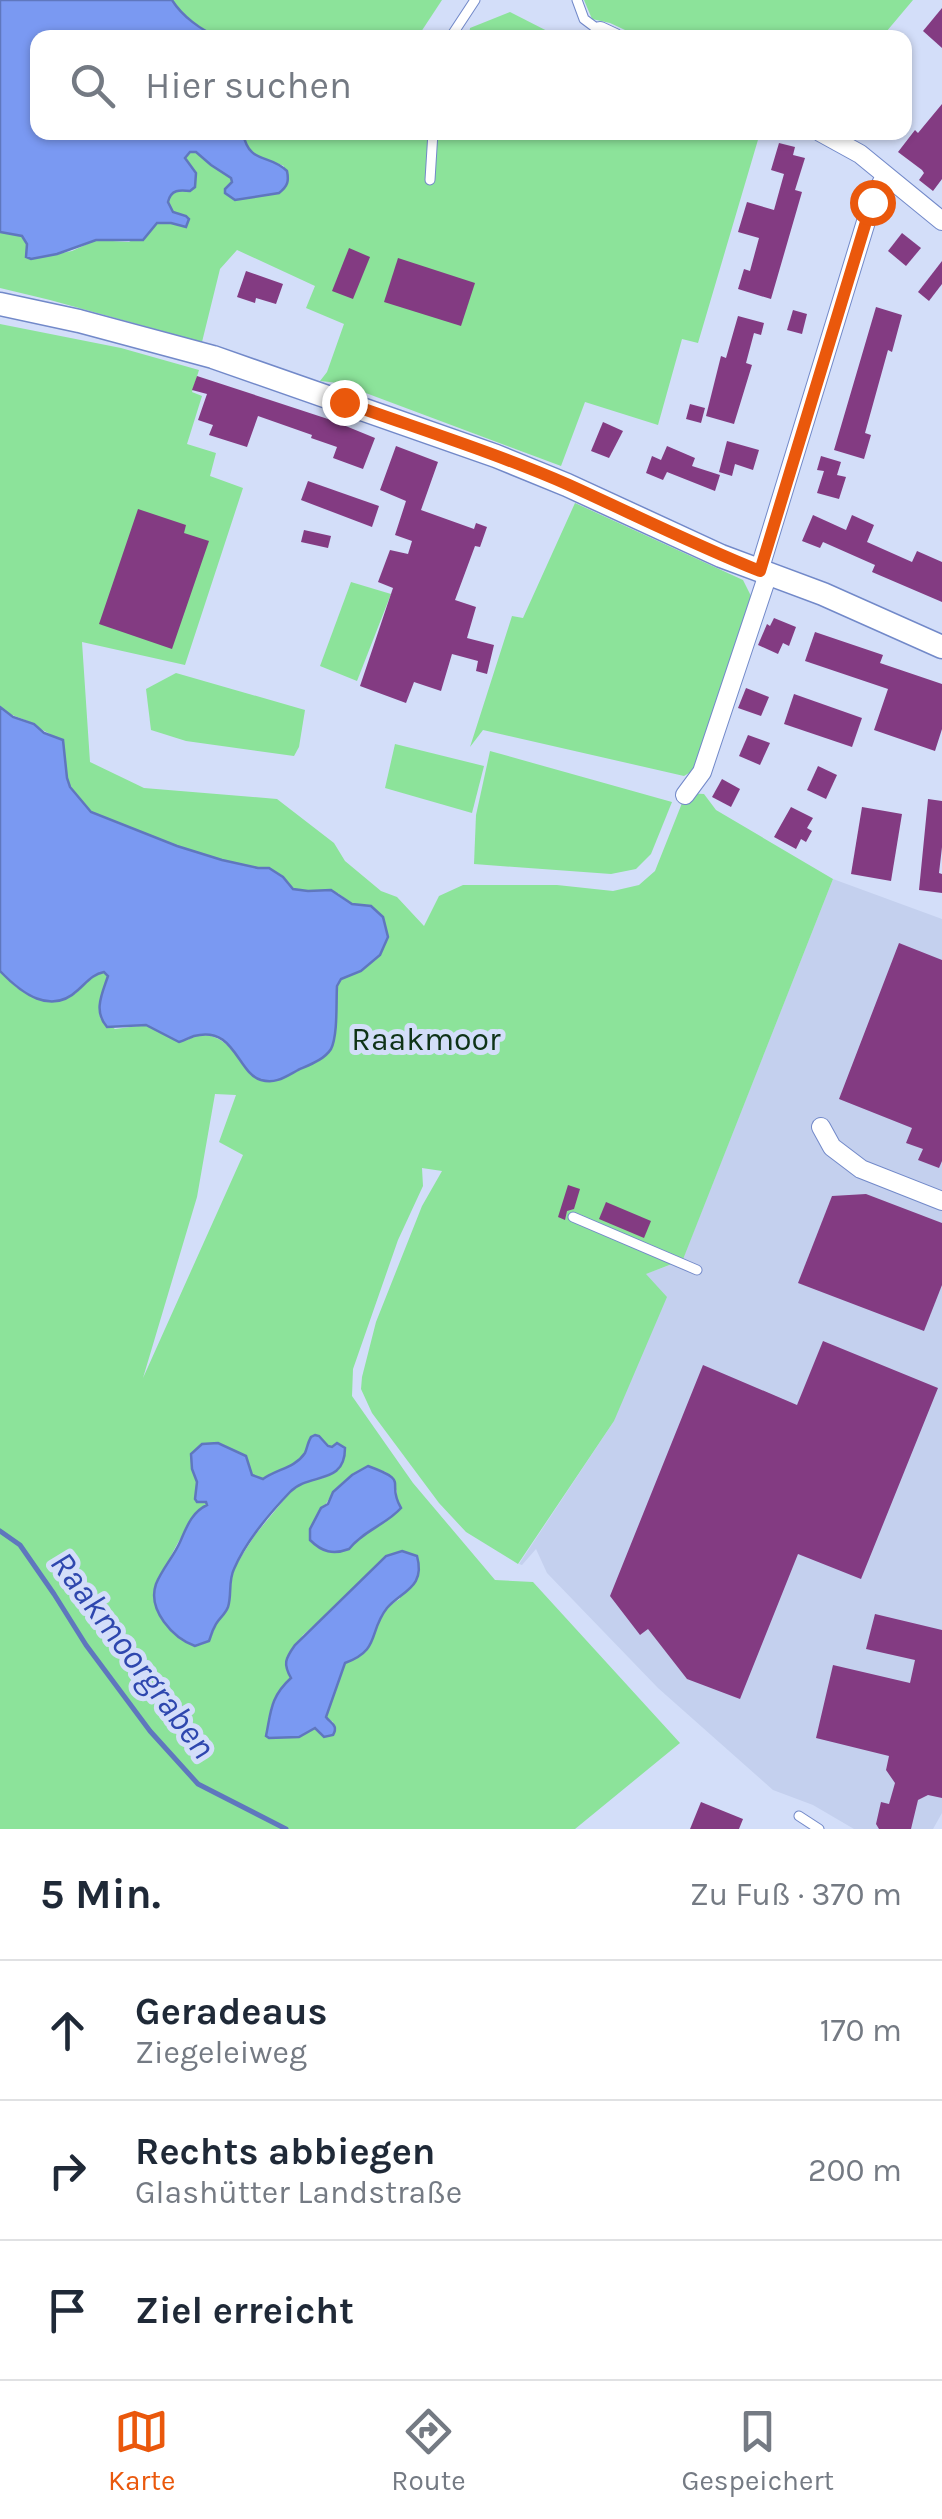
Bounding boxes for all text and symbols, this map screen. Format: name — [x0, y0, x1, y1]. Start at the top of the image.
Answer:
search box — [30, 30, 912, 140]
icon: search — [65, 58, 120, 113]
text: Hier suchen — [145, 63, 352, 108]
route start — [850, 180, 896, 226]
route end — [322, 380, 368, 426]
park label: Raakmoor — [351, 1021, 501, 1058]
water label: Raakmoorgraben — [42, 1543, 224, 1767]
text: 5 Min. — [40, 1869, 161, 1919]
text: Zu Fuß · 370 m — [690, 1876, 902, 1913]
text: Geradeaus — [135, 1989, 328, 2034]
icon: ahead — [40, 2003, 95, 2058]
text: 170 m — [820, 2012, 902, 2049]
text: Ziegeleiweg — [135, 2034, 307, 2071]
text: Rechts abbiegen — [135, 2129, 435, 2174]
icon: right — [40, 2143, 95, 2198]
text: 200 m — [808, 2152, 902, 2189]
text: Glashütter Landstraße — [135, 2174, 462, 2211]
icon: arrive — [40, 2283, 95, 2338]
text: Ziel erreicht — [135, 2288, 354, 2333]
tab: Karte — [108, 2404, 175, 2497]
tab: Route — [391, 2404, 466, 2497]
tab: Gespeichert — [681, 2404, 834, 2497]

